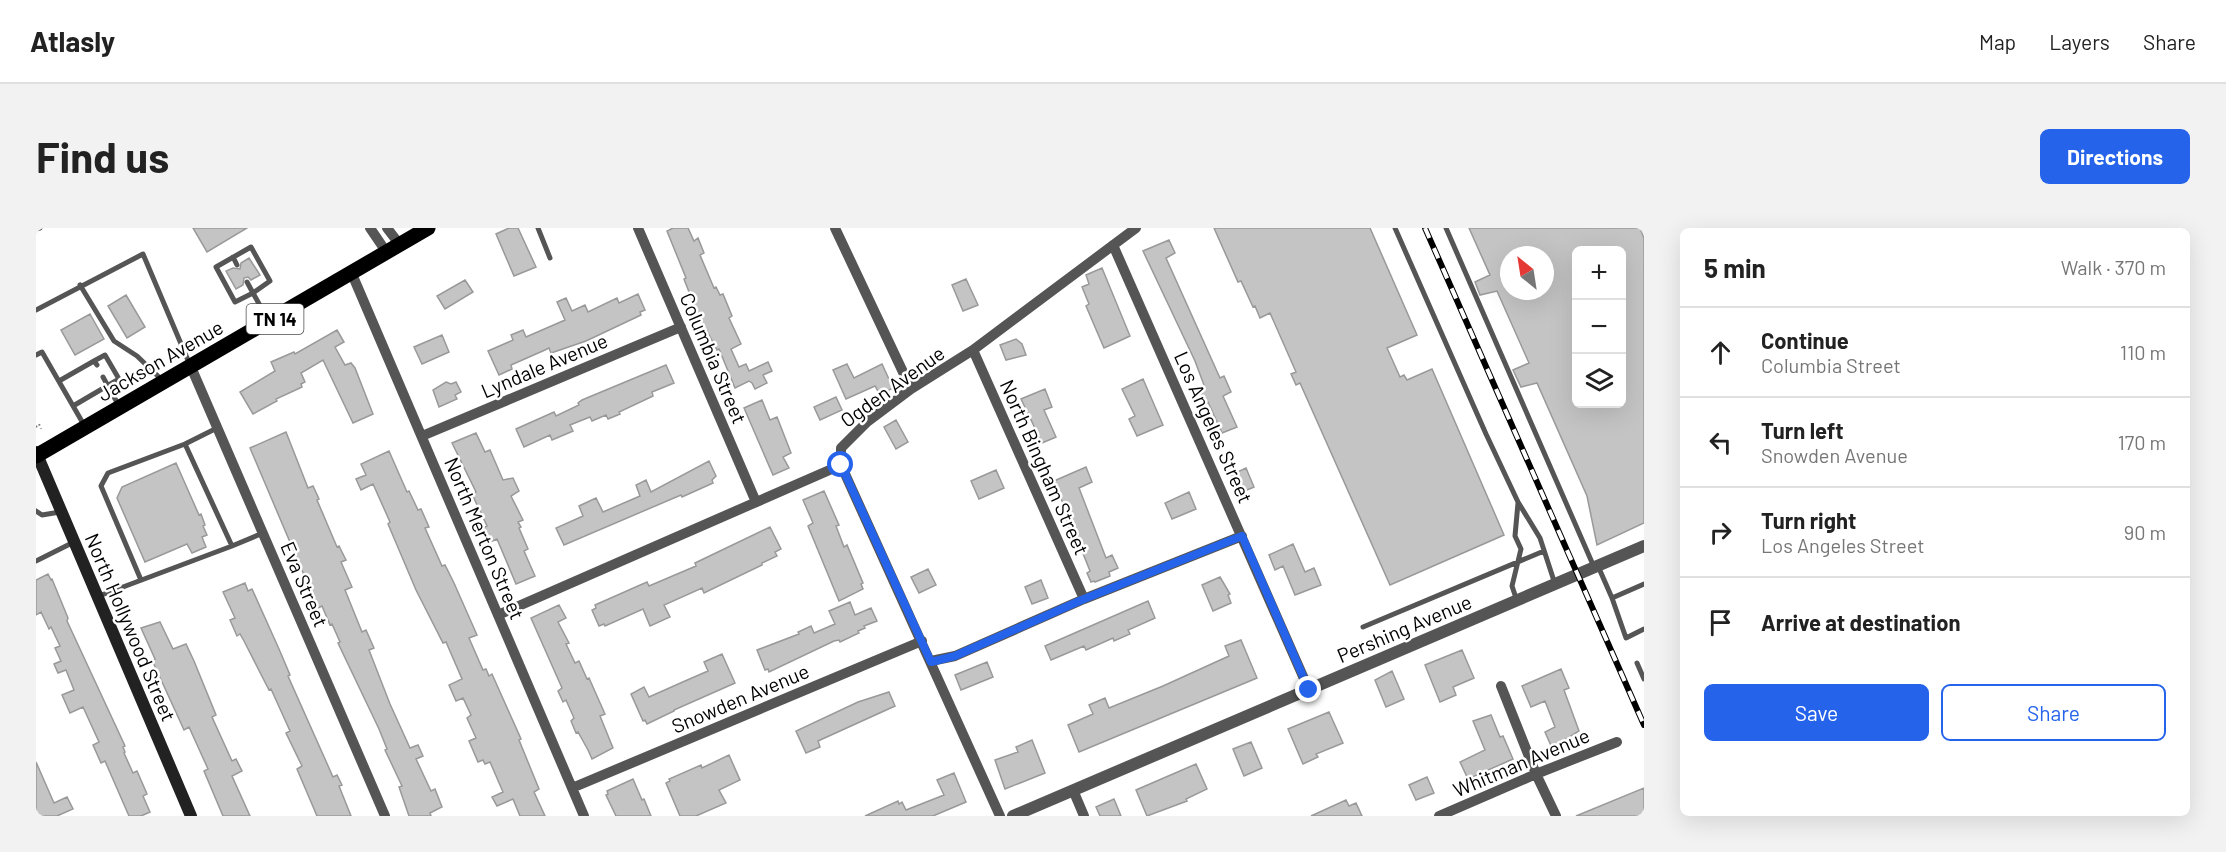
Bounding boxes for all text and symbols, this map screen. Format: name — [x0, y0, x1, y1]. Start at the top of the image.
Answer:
text: Atlasly — [30, 24, 115, 58]
text: Map — [1979, 29, 2016, 54]
text: Layers — [2049, 29, 2110, 54]
text: Share — [2143, 29, 2196, 54]
button: Directions — [2040, 129, 2190, 184]
text: Find us — [36, 131, 169, 181]
north arrow — [1500, 246, 1554, 300]
map controls — [1572, 246, 1626, 408]
button: + — [1572, 246, 1626, 300]
text: 5 min — [1704, 252, 1766, 283]
text: Walk · 370 m — [2061, 255, 2166, 279]
street label: Columbia Street — [676, 289, 752, 427]
button: − — [1572, 300, 1626, 354]
road number: TN 14 — [246, 304, 304, 334]
street label: Jackson Avenue — [93, 314, 227, 406]
text: Continue — [1761, 327, 1849, 353]
street label: Lyndale Avenue — [477, 328, 611, 402]
icon: ahead — [1704, 336, 1737, 369]
street label: Ogden Avenue — [835, 340, 949, 432]
text: 110 m — [2120, 340, 2166, 364]
street label: Los Angeles Street — [1170, 347, 1258, 507]
text: Columbia Street — [1761, 353, 1901, 377]
button: layers — [1572, 354, 1626, 408]
street label: North Bingham Street — [996, 376, 1094, 558]
text: Turn left — [1761, 417, 1844, 443]
icon: left — [1704, 426, 1737, 459]
text: 170 m — [2118, 430, 2166, 454]
text: Snowden Avenue — [1761, 443, 1908, 467]
route start — [827, 451, 853, 477]
street label: North Merton Street — [440, 453, 530, 623]
text: Turn right — [1761, 507, 1856, 533]
icon: right — [1704, 516, 1737, 549]
text: 90 m — [2124, 520, 2166, 544]
street label: North Hollywood Street — [81, 529, 181, 725]
text: Los Angeles Street — [1761, 533, 1924, 557]
street label: Eva Street — [276, 538, 334, 630]
street label: Pershing Avenue — [1333, 589, 1475, 667]
icon: arrive — [1704, 606, 1737, 639]
text: Arrive at destination — [1761, 609, 1960, 635]
street label: Snowden Avenue — [668, 658, 812, 738]
route end — [1295, 676, 1321, 702]
button: Save — [1704, 684, 1929, 741]
button: Share — [1941, 684, 2166, 741]
street label: Whitman Avenue — [1449, 722, 1593, 802]

